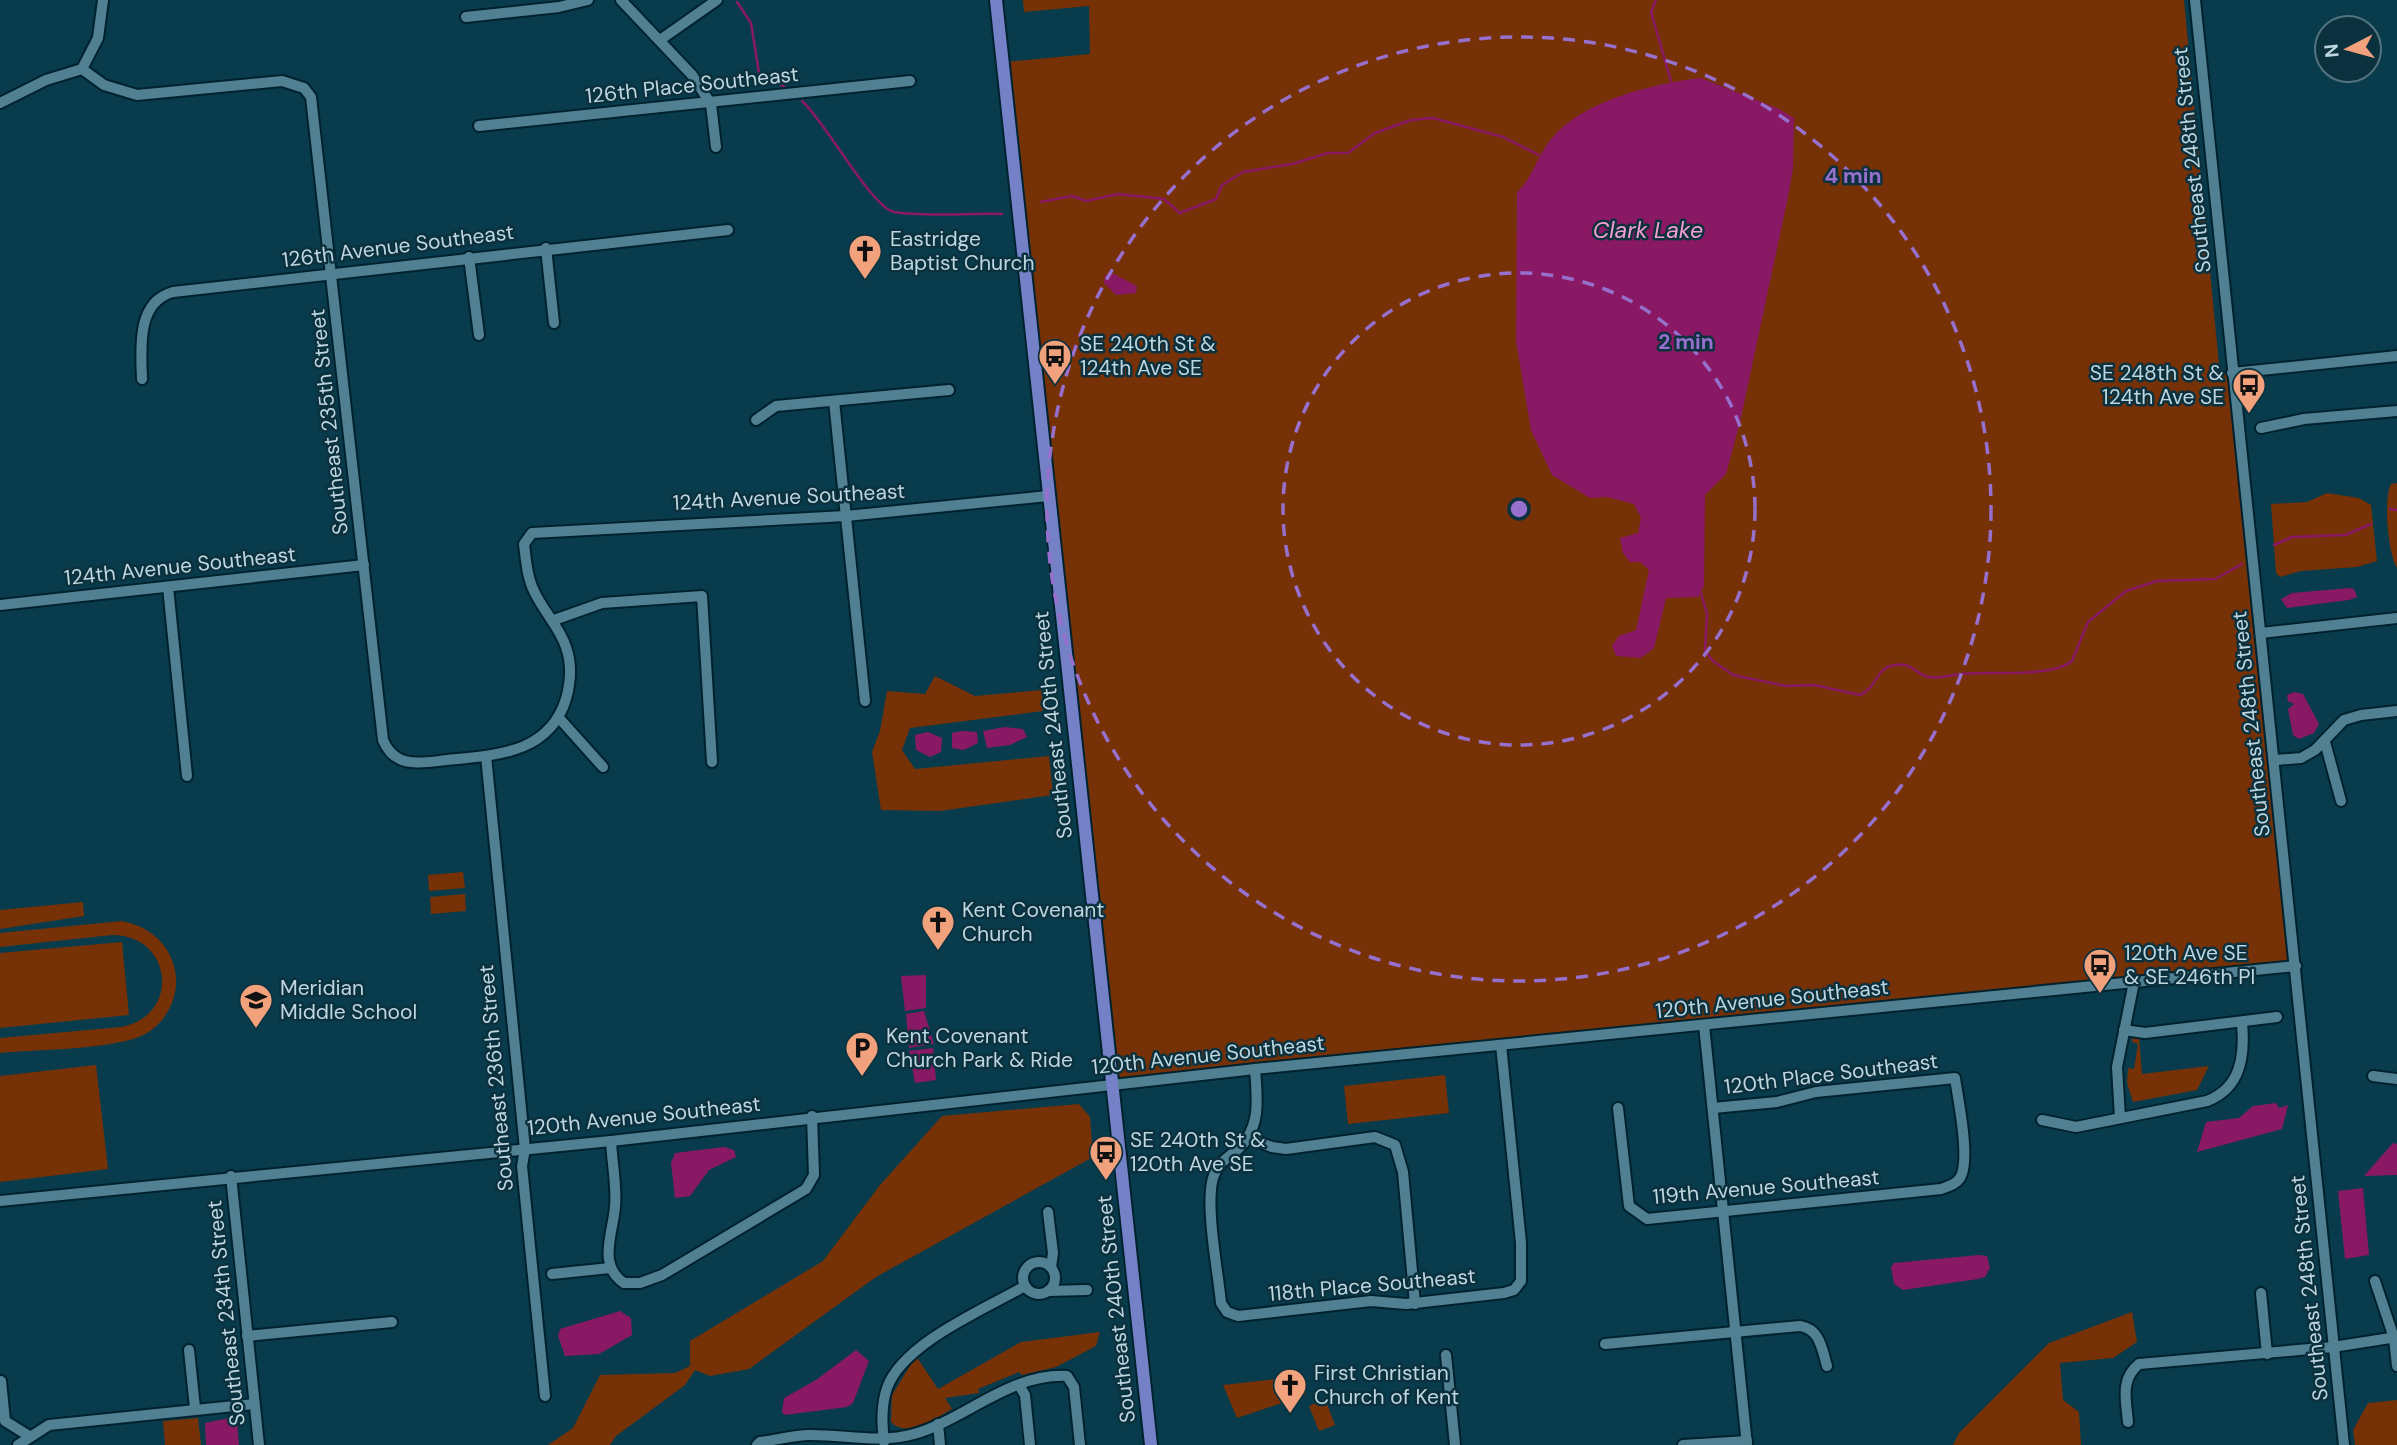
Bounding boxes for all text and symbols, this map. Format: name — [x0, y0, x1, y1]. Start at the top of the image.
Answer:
north arrow — [2313, 14, 2383, 84]
text: N — [2318, 43, 2345, 59]
street label: Southeast 248th Street — [2166, 46, 2218, 274]
street label: 126th Place Southeast — [584, 60, 800, 110]
text: 4 min — [1824, 162, 1882, 190]
water label: Clark Lake — [1593, 215, 1703, 245]
street label: 126th Avenue Southeast — [281, 218, 515, 274]
place label: Eastridge Baptist Church — [890, 225, 1035, 277]
church icon: Eastridge Baptist Church — [846, 232, 884, 281]
street label: Southeast 235th Street — [303, 308, 355, 536]
text: 2 min — [1658, 328, 1714, 356]
place label: SE 240th St & 124th Ave SE — [1080, 330, 1216, 382]
bus stop icon: SE 240th St & 124th Ave SE — [1036, 337, 1074, 386]
place label: SE 248th St & 124th Ave SE — [2090, 359, 2224, 411]
bus stop icon: SE 248th St & 124th Ave SE — [2230, 366, 2268, 415]
street label: 124th Avenue Southeast — [672, 477, 906, 517]
centre of rings — [1507, 497, 1531, 521]
street label: 124th Avenue Southeast — [63, 540, 297, 592]
street label: Southeast 240th Street — [1027, 610, 1079, 840]
street label: Southeast 248th Street — [2225, 610, 2277, 838]
place label: Kent Covenant Church — [962, 896, 1105, 948]
church icon: Kent Covenant Church — [919, 903, 957, 952]
place label: 120th Ave SE & SE 246th Pl — [2124, 939, 2255, 991]
bus stop icon: 120th Ave SE & SE 246th Pl — [2081, 946, 2119, 995]
street label: Southeast 236th Street — [472, 964, 520, 1192]
street label: 120th Avenue Southeast — [1654, 973, 1890, 1025]
place label: Meridian Middle School — [280, 974, 417, 1026]
school or university icon: Meridian Middle School — [237, 981, 275, 1030]
place label: Kent Covenant Church Park & Ride — [886, 1022, 1073, 1074]
parking icon: Kent Covenant Church Park & Ride — [843, 1029, 881, 1078]
street label: 120th Avenue Southeast — [1090, 1029, 1326, 1081]
street label: 120th Place Southeast — [1723, 1047, 1939, 1101]
street label: 120th Avenue Southeast — [526, 1090, 762, 1142]
place label: SE 240th St & 120th Ave SE — [1130, 1126, 1266, 1178]
bus stop icon: SE 240th St & 120th Ave SE — [1087, 1133, 1125, 1182]
street label: 119th Avenue Southeast — [1651, 1163, 1881, 1211]
street label: Southeast 248th Street — [2283, 1174, 2335, 1402]
street label: Southeast 240th Street — [1090, 1194, 1142, 1424]
street label: Southeast 234th Street — [200, 1199, 252, 1427]
street label: 118th Place Southeast — [1267, 1262, 1477, 1308]
place label: First Christian Church of Kent — [1314, 1359, 1459, 1411]
church icon: First Christian Church of Kent — [1271, 1366, 1309, 1415]

